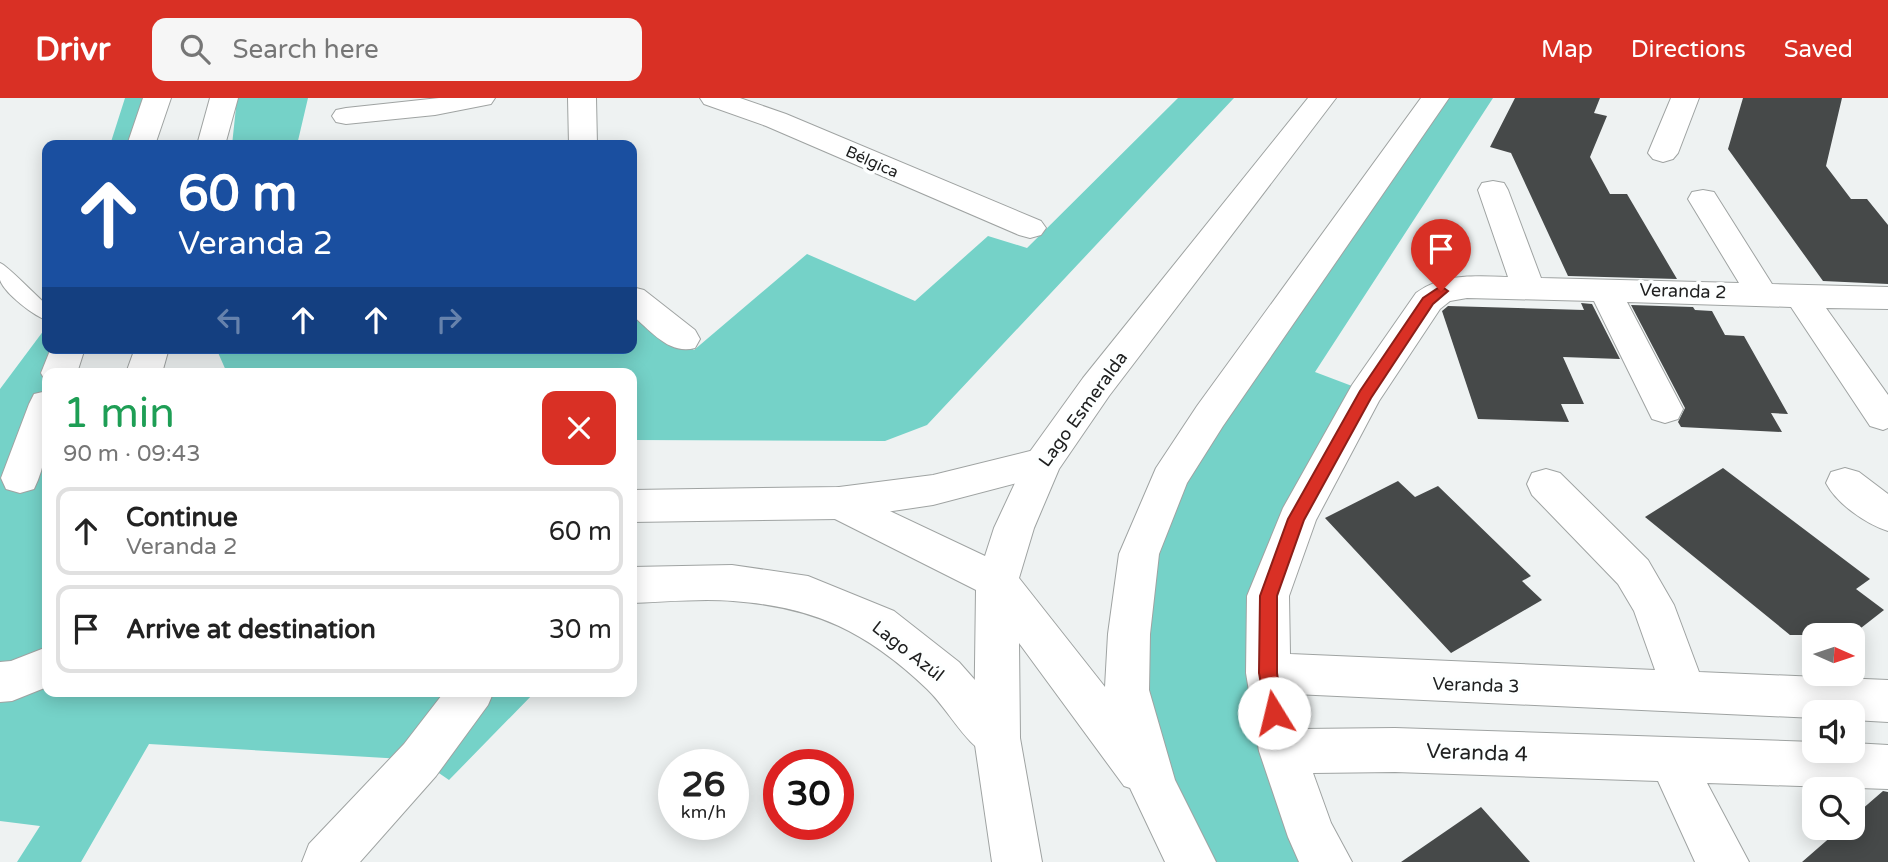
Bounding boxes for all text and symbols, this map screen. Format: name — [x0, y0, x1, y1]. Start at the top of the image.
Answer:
search box — [152, 18, 642, 81]
text: Drivr — [35, 30, 110, 69]
icon: search — [176, 30, 214, 68]
text: Search here — [232, 34, 379, 65]
text: Map — [1541, 35, 1593, 64]
text: Directions — [1631, 35, 1746, 64]
text: Saved — [1784, 35, 1853, 64]
street label: Bélgica — [843, 142, 901, 182]
text: 60 m — [178, 165, 297, 224]
icon: ahead — [63, 168, 154, 259]
pin — [1411, 219, 1471, 291]
text: Veranda 2 — [178, 225, 333, 263]
icon: arrive — [1422, 230, 1460, 268]
street label: Veranda 2 — [1639, 278, 1727, 304]
icon: left — [211, 301, 249, 339]
icon: ahead — [284, 301, 322, 339]
icon: ahead — [357, 301, 395, 339]
icon: right — [430, 301, 468, 339]
street label: Lago Esmeralda — [1034, 347, 1132, 471]
text: 1 min — [63, 388, 175, 439]
button: close — [542, 391, 616, 465]
text: 90 m · 09:43 — [63, 440, 201, 468]
text: Continue — [126, 502, 238, 533]
icon: ahead — [67, 512, 105, 550]
text: 60 m — [549, 516, 612, 547]
text: Veranda 2 — [126, 533, 237, 561]
icon: arrive — [67, 610, 105, 648]
text: Arrive at destination — [126, 614, 376, 645]
text: 30 m — [549, 614, 612, 645]
street label: Lago Azúl — [868, 616, 948, 686]
north arrow — [1802, 623, 1866, 686]
map controls — [1802, 623, 1865, 840]
street label: Veranda 3 — [1432, 672, 1520, 698]
position arrow — [1237, 676, 1311, 750]
button: sound — [1802, 700, 1865, 763]
street label: Veranda 4 — [1426, 739, 1528, 767]
speed limit sign: 30 — [763, 749, 854, 840]
text: 26 — [682, 764, 725, 806]
button: search — [1802, 777, 1865, 840]
text: km/h — [681, 801, 726, 823]

